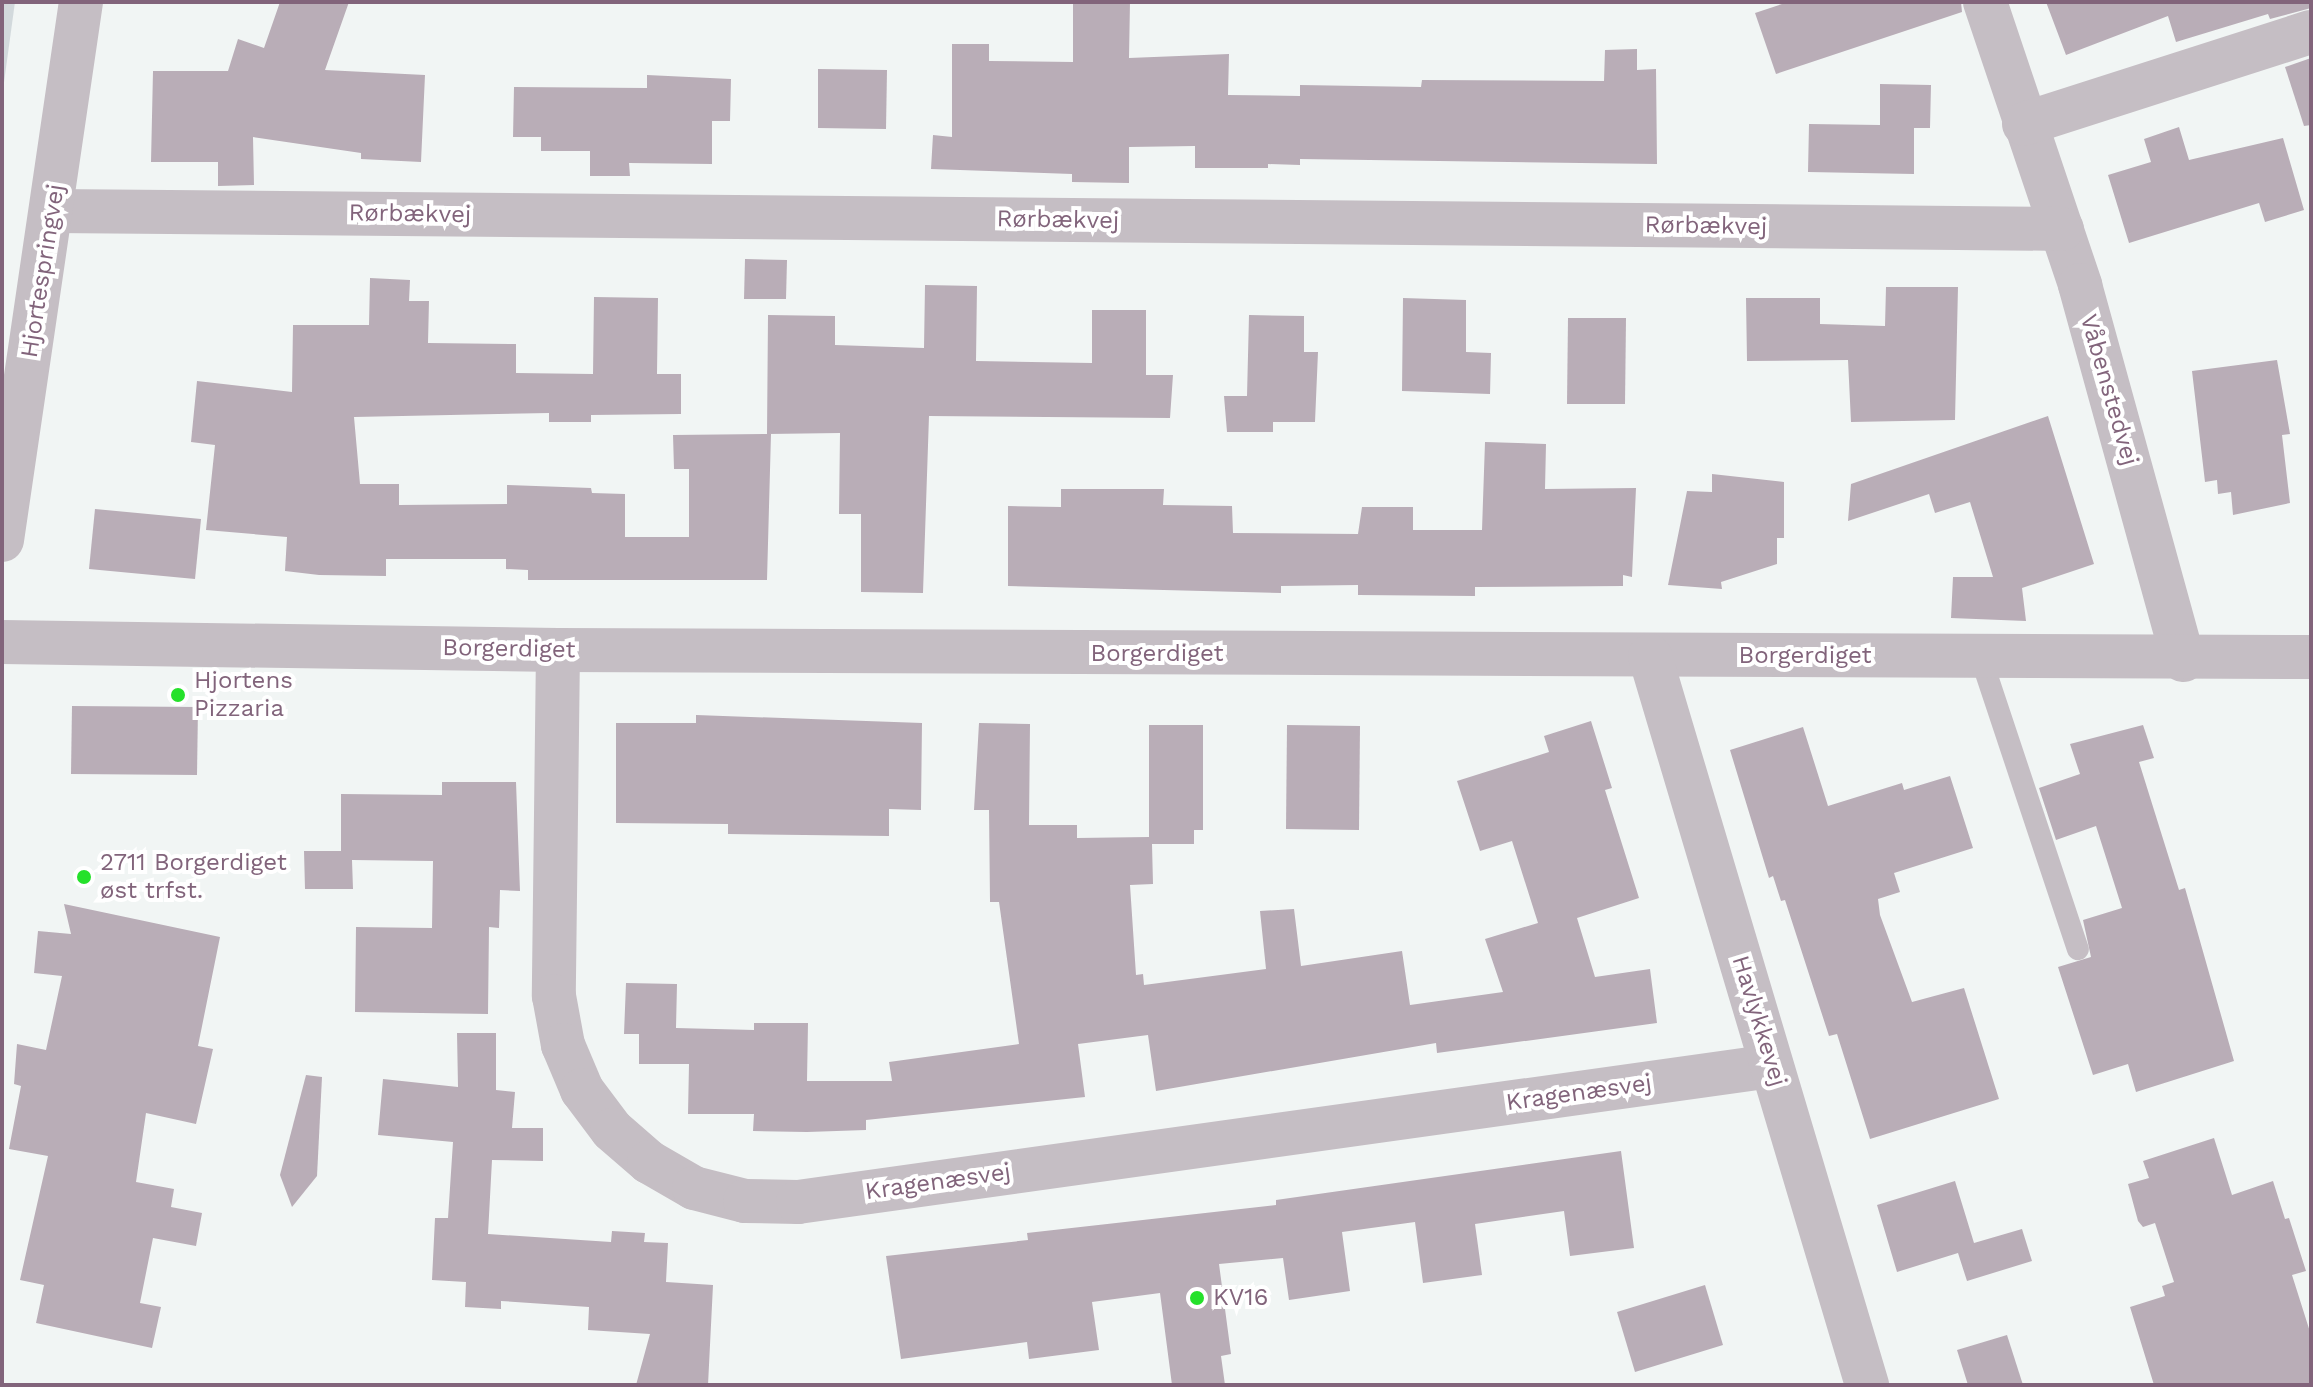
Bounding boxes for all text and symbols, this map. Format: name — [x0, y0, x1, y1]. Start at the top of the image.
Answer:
street label: Hjortespringvej — [15, 182, 71, 360]
street label: Rørbækvej — [348, 199, 472, 229]
street label: Rørbækvej — [996, 205, 1120, 235]
street label: Rørbækvej — [1644, 211, 1768, 241]
street label: Våbenstedvej — [2074, 311, 2144, 469]
street label: Borgerdiget — [442, 633, 576, 665]
street label: Borgerdiget — [1090, 640, 1224, 668]
street label: Borgerdiget — [1738, 642, 1872, 670]
place label: Hjortens Pizzaria — [194, 667, 293, 723]
marker: Hjortens Pizzaria — [169, 686, 187, 704]
place label: 2711 Borgerdiget øst trfst. — [100, 849, 287, 905]
marker: 2711 Borgerdiget øst trfst. — [75, 868, 93, 886]
street label: Havlykkevej — [1725, 952, 1793, 1090]
street label: Kragenæsvej — [1504, 1069, 1654, 1117]
street label: Kragenæsvej — [863, 1158, 1013, 1206]
place label: KV16 — [1213, 1284, 1268, 1312]
marker: KV16 — [1188, 1289, 1206, 1307]

